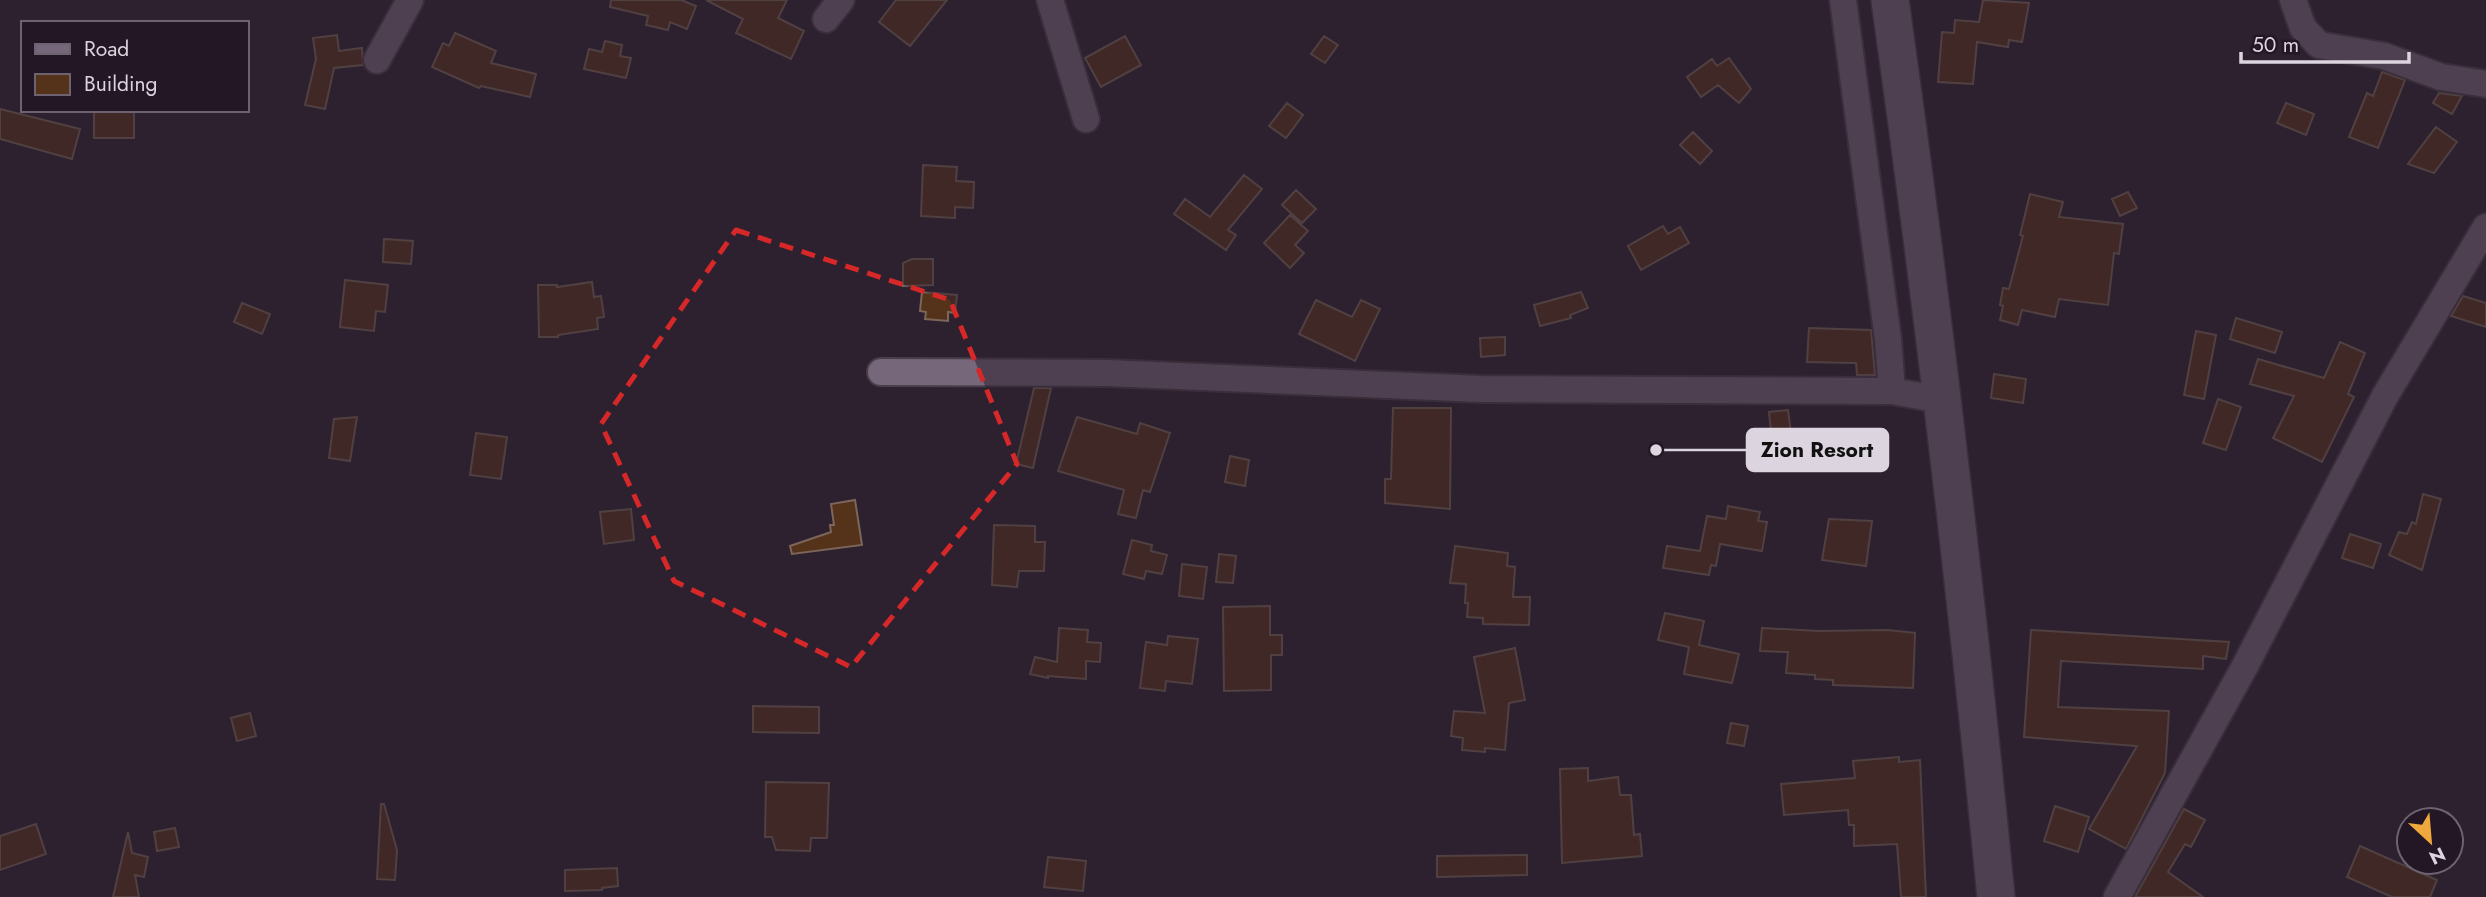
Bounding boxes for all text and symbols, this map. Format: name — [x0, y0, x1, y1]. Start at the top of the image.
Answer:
legend — [21, 21, 248, 112]
scale bar — [2241, 21, 2409, 65]
text: 50 m — [2252, 30, 2299, 60]
text: Road — [84, 34, 129, 64]
text: Building — [84, 69, 157, 99]
callout: Zion Resort — [1747, 429, 1888, 471]
text: Zion Resort — [1761, 435, 1874, 465]
north arrow — [2395, 806, 2465, 876]
text: N — [2425, 840, 2450, 871]

